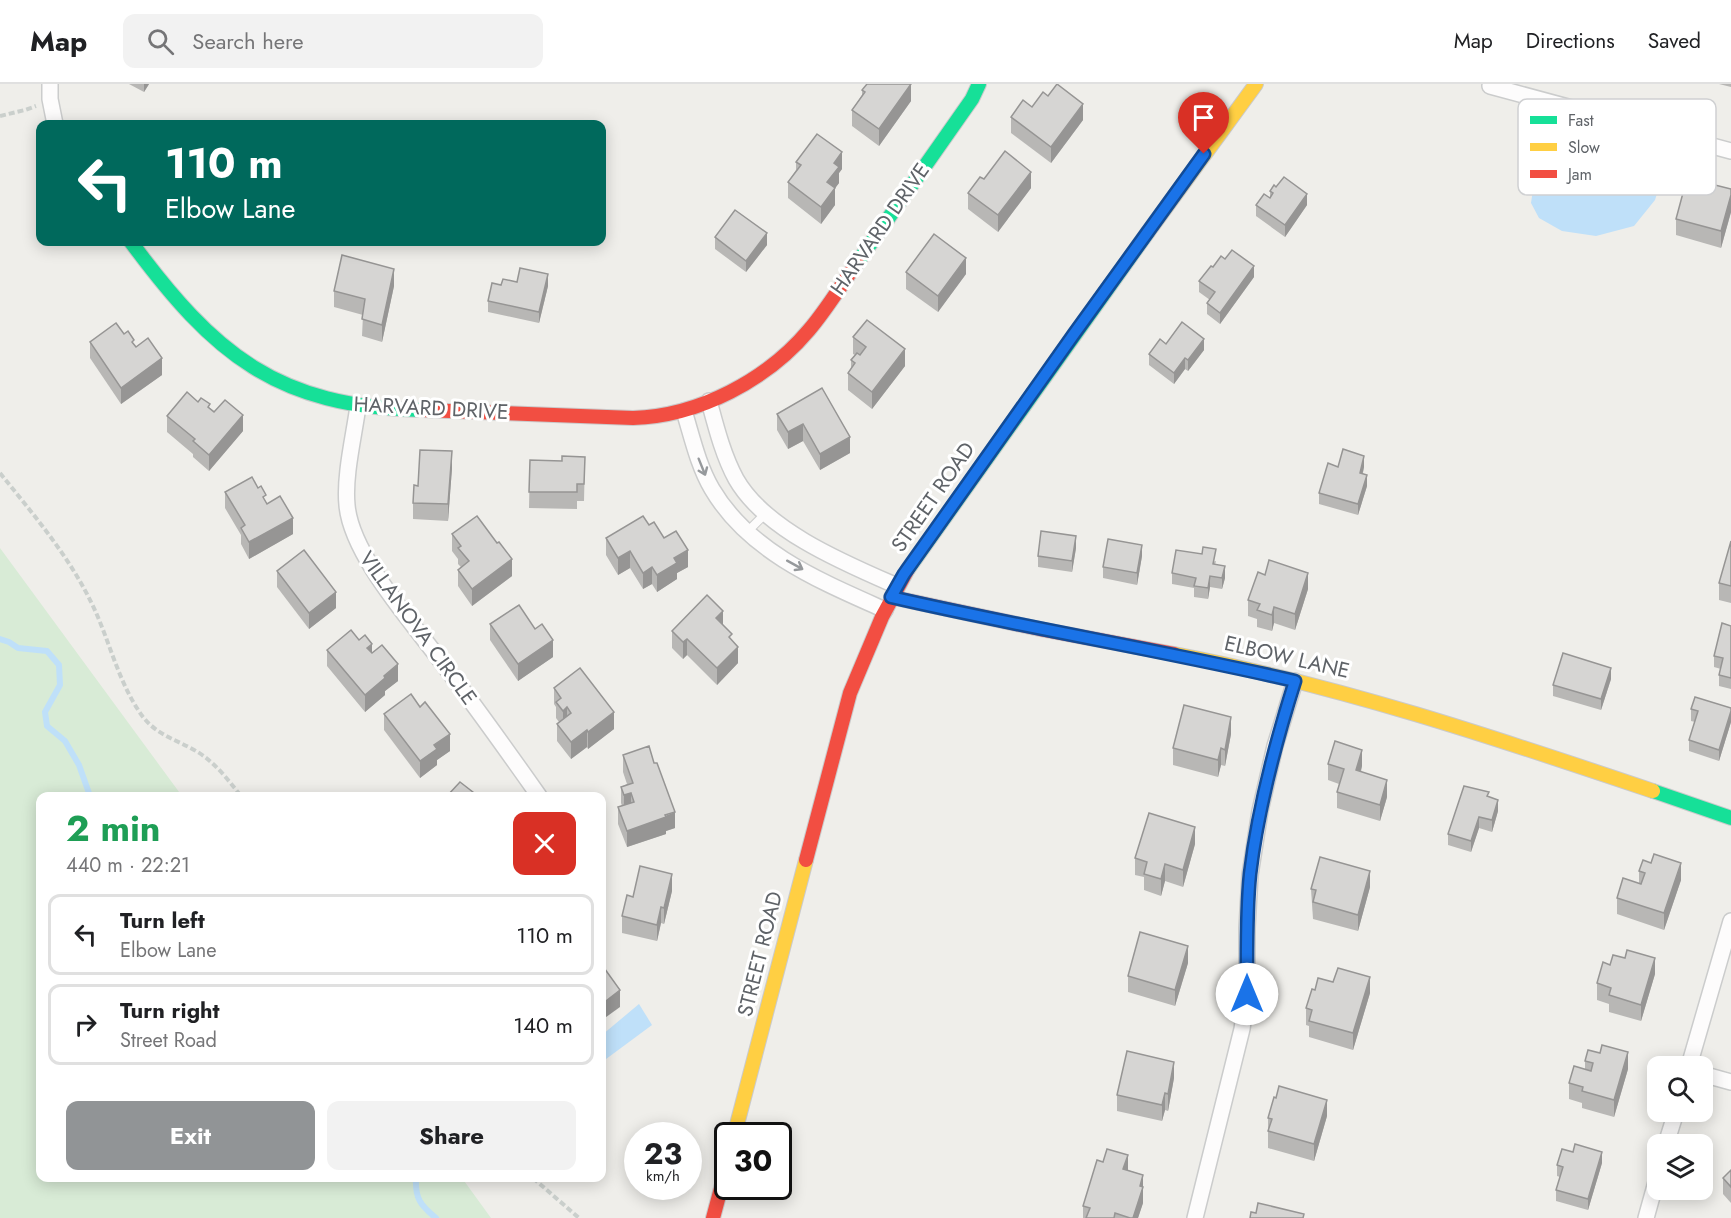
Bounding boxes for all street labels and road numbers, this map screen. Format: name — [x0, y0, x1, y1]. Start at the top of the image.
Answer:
street label: HARVARD DRIVE — [823, 157, 937, 301]
street label: HARVARD DRIVE — [353, 389, 509, 427]
street label: STREET ROAD — [884, 436, 982, 558]
street label: VILLANOVA CIRCLE — [352, 545, 484, 711]
street label: ELBOW LANE — [1221, 628, 1353, 686]
street label: STREET ROAD — [730, 888, 790, 1020]

